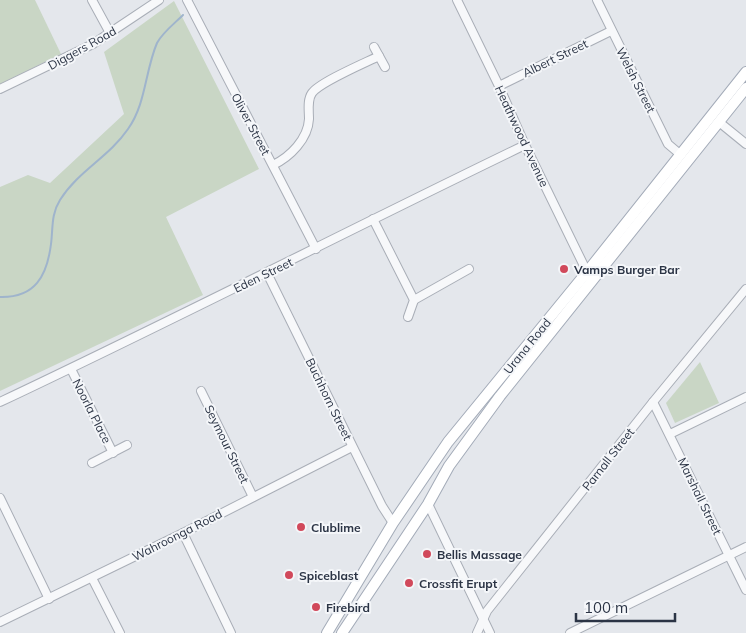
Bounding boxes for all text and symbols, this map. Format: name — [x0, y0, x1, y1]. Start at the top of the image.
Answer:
street label: Diggers Road — [45, 23, 119, 73]
street label: Albert Street — [520, 36, 590, 80]
street label: Welsh Street — [613, 45, 659, 115]
street label: Heathwood Avenue — [492, 83, 552, 189]
street label: Oliver Street — [228, 90, 274, 158]
street label: Eden Street — [231, 254, 295, 296]
place label: Vamps Burger Bar — [573, 262, 680, 277]
marker: Vamps Burger Bar — [558, 263, 570, 275]
street label: Urana Road — [500, 315, 554, 377]
street label: Buchhorn Street — [303, 355, 355, 443]
street label: Noorla Place — [69, 376, 115, 446]
street label: Seymour Street — [202, 402, 252, 486]
street label: Parnall Street — [579, 425, 637, 493]
street label: Marshall Street — [675, 455, 725, 537]
street label: Wahroonga Road — [130, 506, 224, 564]
place label: Clublime — [311, 520, 361, 535]
marker: Clublime — [295, 521, 307, 533]
place label: Bellis Massage — [437, 547, 522, 562]
marker: Bellis Massage — [421, 548, 433, 560]
place label: Spiceblast — [299, 568, 359, 583]
marker: Spiceblast — [283, 569, 295, 581]
place label: Crossfit Erupt — [419, 576, 498, 591]
marker: Crossfit Erupt — [403, 577, 415, 589]
scale bar — [576, 590, 675, 622]
text: 100 m — [584, 598, 628, 617]
place label: Firebird — [326, 600, 370, 615]
marker: Firebird — [310, 601, 322, 613]

